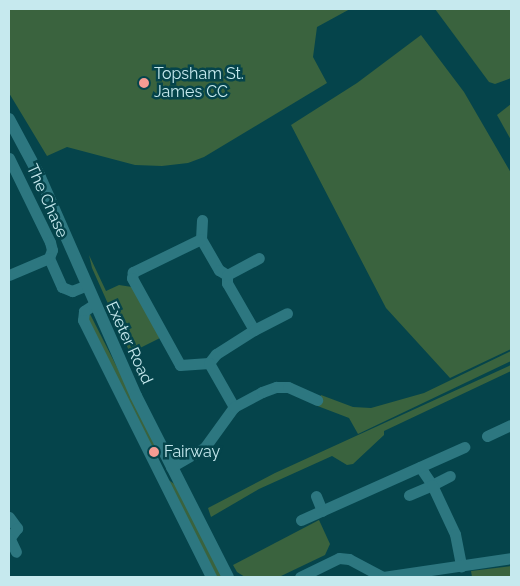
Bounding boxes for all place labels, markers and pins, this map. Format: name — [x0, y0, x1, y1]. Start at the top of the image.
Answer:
place label: Topsham St. James CC — [154, 64, 244, 102]
marker: Topsham St. James CC — [138, 77, 150, 89]
place label: Fairway — [164, 442, 220, 462]
marker: Fairway — [148, 446, 160, 458]

